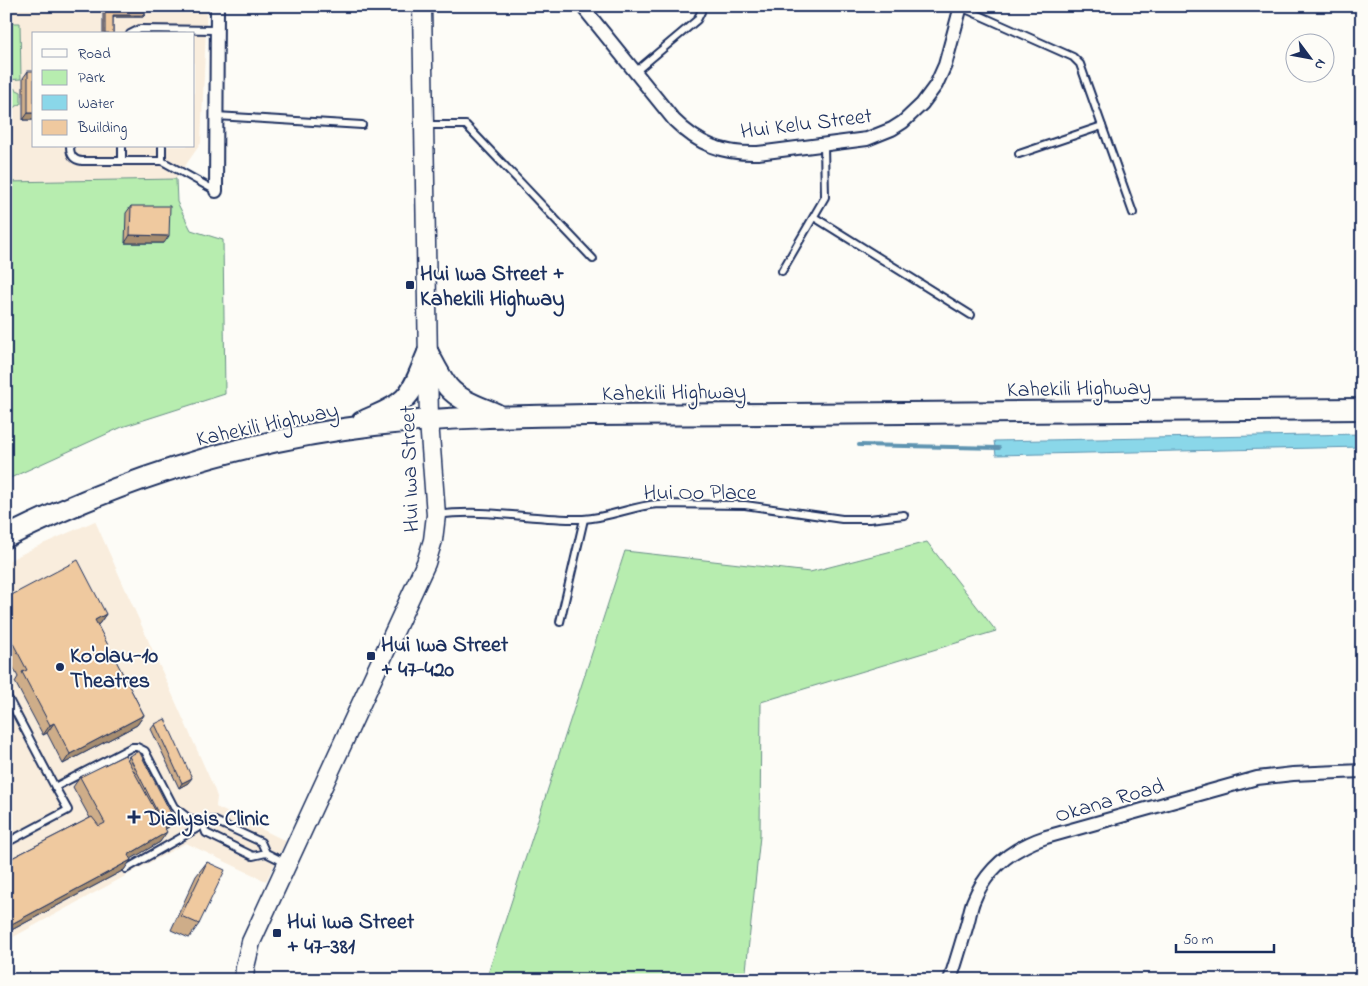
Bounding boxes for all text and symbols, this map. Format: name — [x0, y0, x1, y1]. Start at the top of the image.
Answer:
legend — [32, 32, 195, 148]
north arrow — [1286, 32, 1336, 82]
text: Road — [78, 43, 111, 65]
text: N — [1308, 55, 1331, 74]
text: Park — [78, 67, 106, 89]
text: Water — [78, 93, 114, 115]
street label: Hui Kelu Street — [739, 101, 875, 149]
text: Building — [77, 117, 127, 140]
place label: Hui Iwa Street + Kahekili Highway — [420, 259, 565, 317]
marker: Hui Iwa Street + Kahekili Highway — [404, 279, 416, 291]
street label: Kahekili Highway — [1007, 373, 1152, 408]
street label: Kahekili Highway — [602, 377, 747, 412]
street label: Kahekili Highway — [194, 395, 342, 458]
street label: Hui Iwa Street — [393, 404, 429, 533]
street label: Hui Oo Place — [644, 478, 757, 510]
place label: Hui Iwa Street + 47-420 — [381, 630, 509, 687]
place label: Ko'olau-10 Theatres — [70, 641, 159, 698]
marker: Hui Iwa Street + 47-420 — [365, 650, 377, 662]
marker: Ko'olau-10 Theatres — [54, 661, 66, 673]
street label: Okana Road — [1052, 771, 1168, 833]
place label: Dialysis Clinic — [144, 804, 270, 837]
marker: Dialysis Clinic — [127, 810, 141, 824]
place label: Hui Iwa Street + 47-381 — [287, 907, 415, 964]
scale bar — [1176, 921, 1273, 953]
marker: Hui Iwa Street + 47-381 — [271, 927, 283, 939]
text: 50 m — [1183, 929, 1214, 951]

